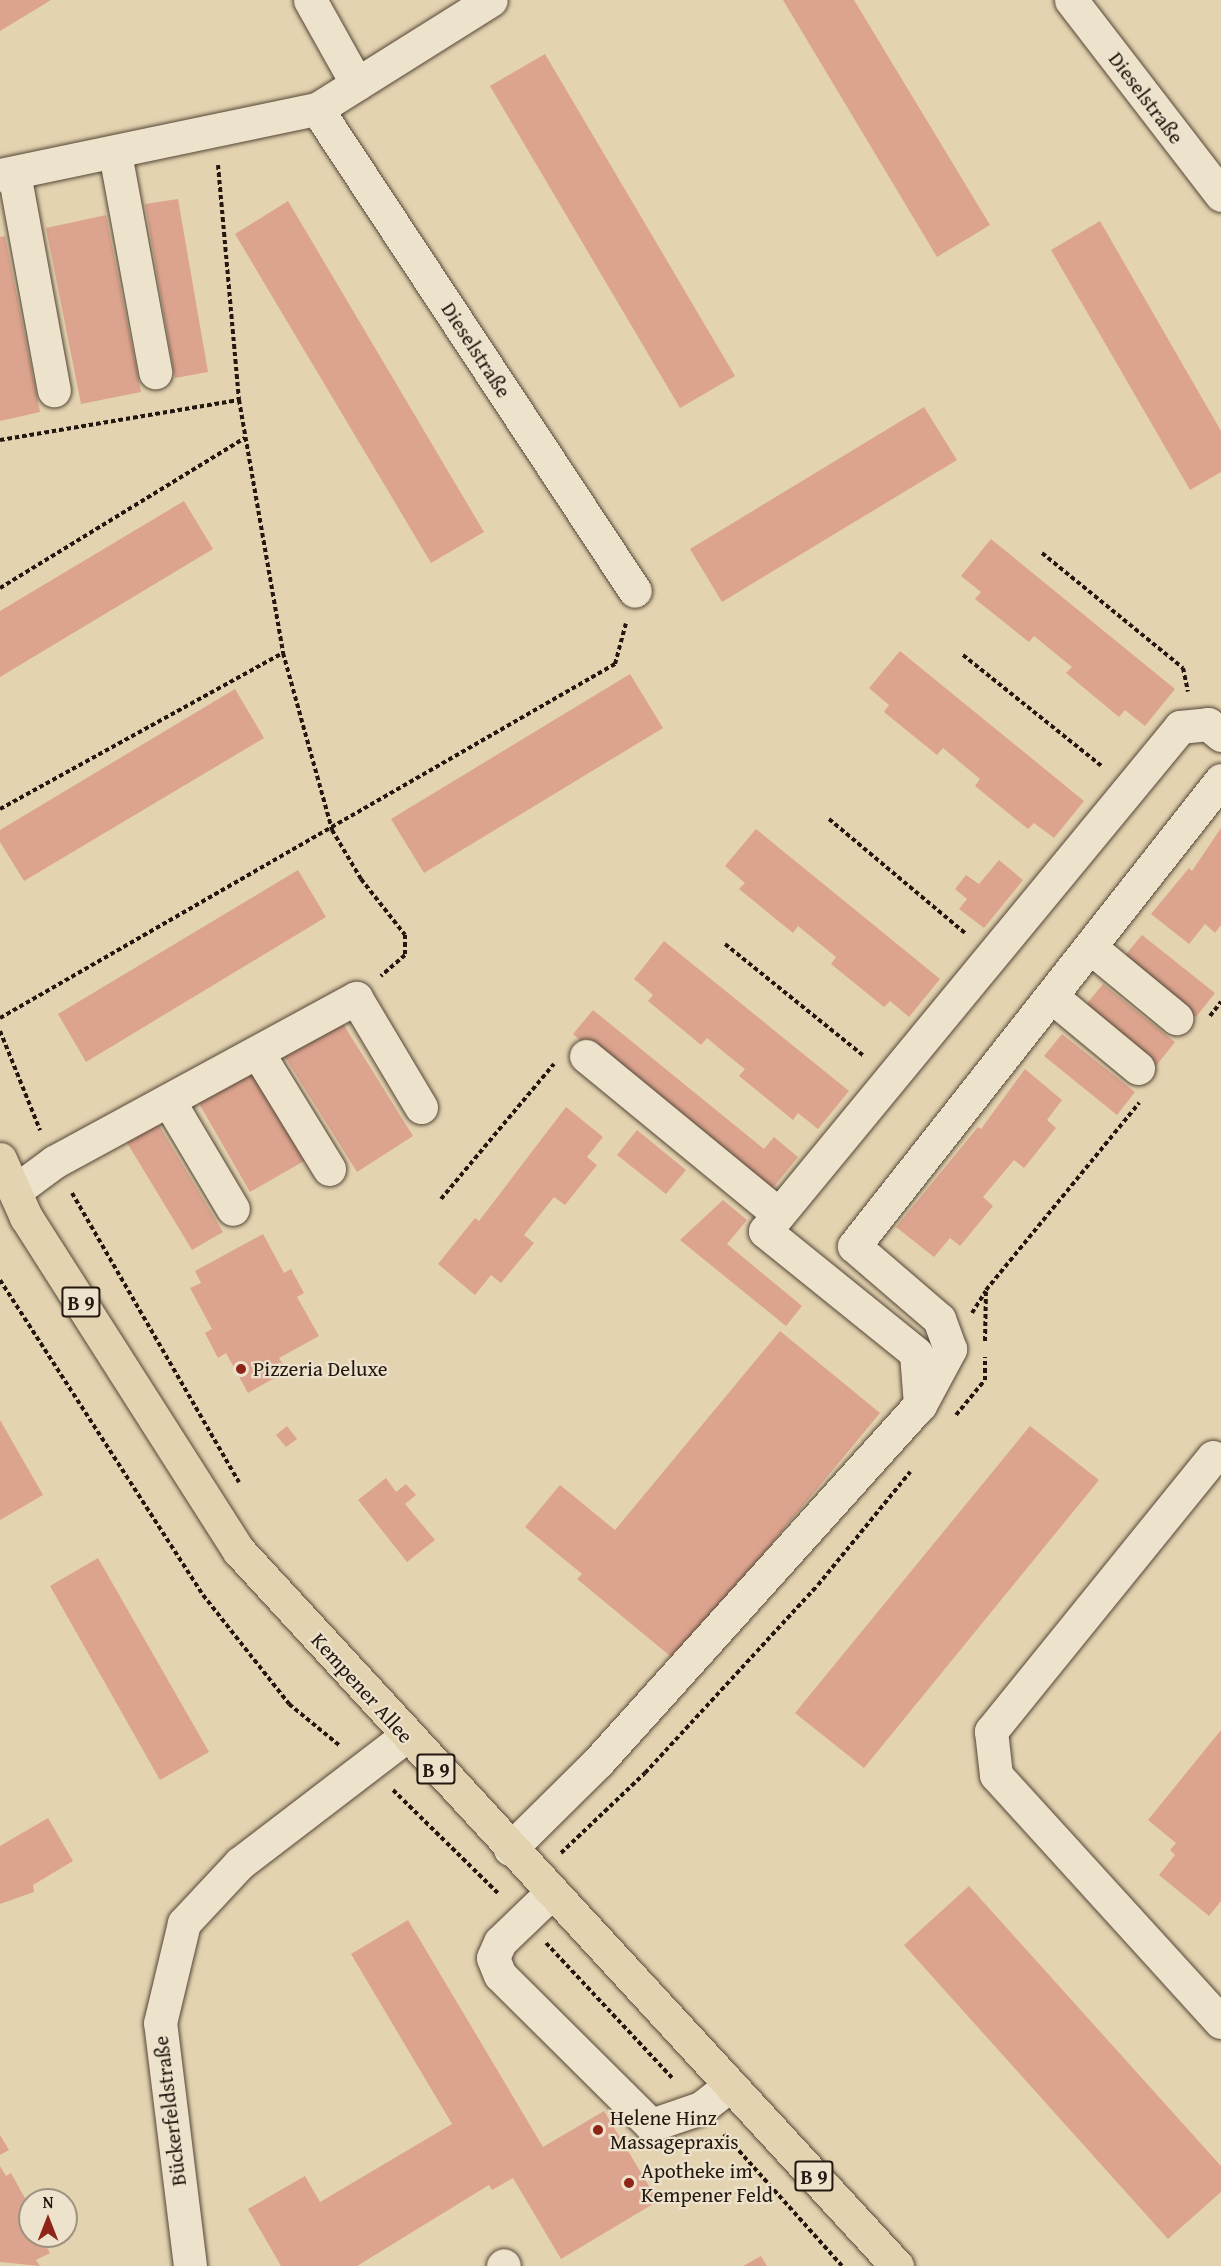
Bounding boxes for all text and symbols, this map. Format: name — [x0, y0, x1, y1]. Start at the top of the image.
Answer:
street label: Dieselstraße — [1103, 47, 1189, 149]
street label: Dieselstraße — [436, 297, 516, 403]
road number: B 9 — [60, 1285, 102, 1319]
place label: Pizzeria Deluxe — [253, 1356, 388, 1382]
marker: Pizzeria Deluxe — [234, 1362, 248, 1376]
street label: Kempener Allee — [306, 1628, 418, 1748]
road number: B 9 — [415, 1752, 457, 1786]
street label: Bückerfeldstraße — [148, 2035, 192, 2187]
place label: Helene Hinz Massagepraxis — [610, 2105, 739, 2155]
marker: Helene Hinz Massagepraxis — [591, 2123, 605, 2137]
place label: Apotheke im Kempener Feld — [641, 2158, 773, 2208]
road number: B 9 — [793, 2159, 835, 2193]
marker: Apotheke im Kempener Feld — [622, 2176, 636, 2190]
north arrow — [18, 2188, 78, 2248]
text: N — [43, 2190, 53, 2214]

